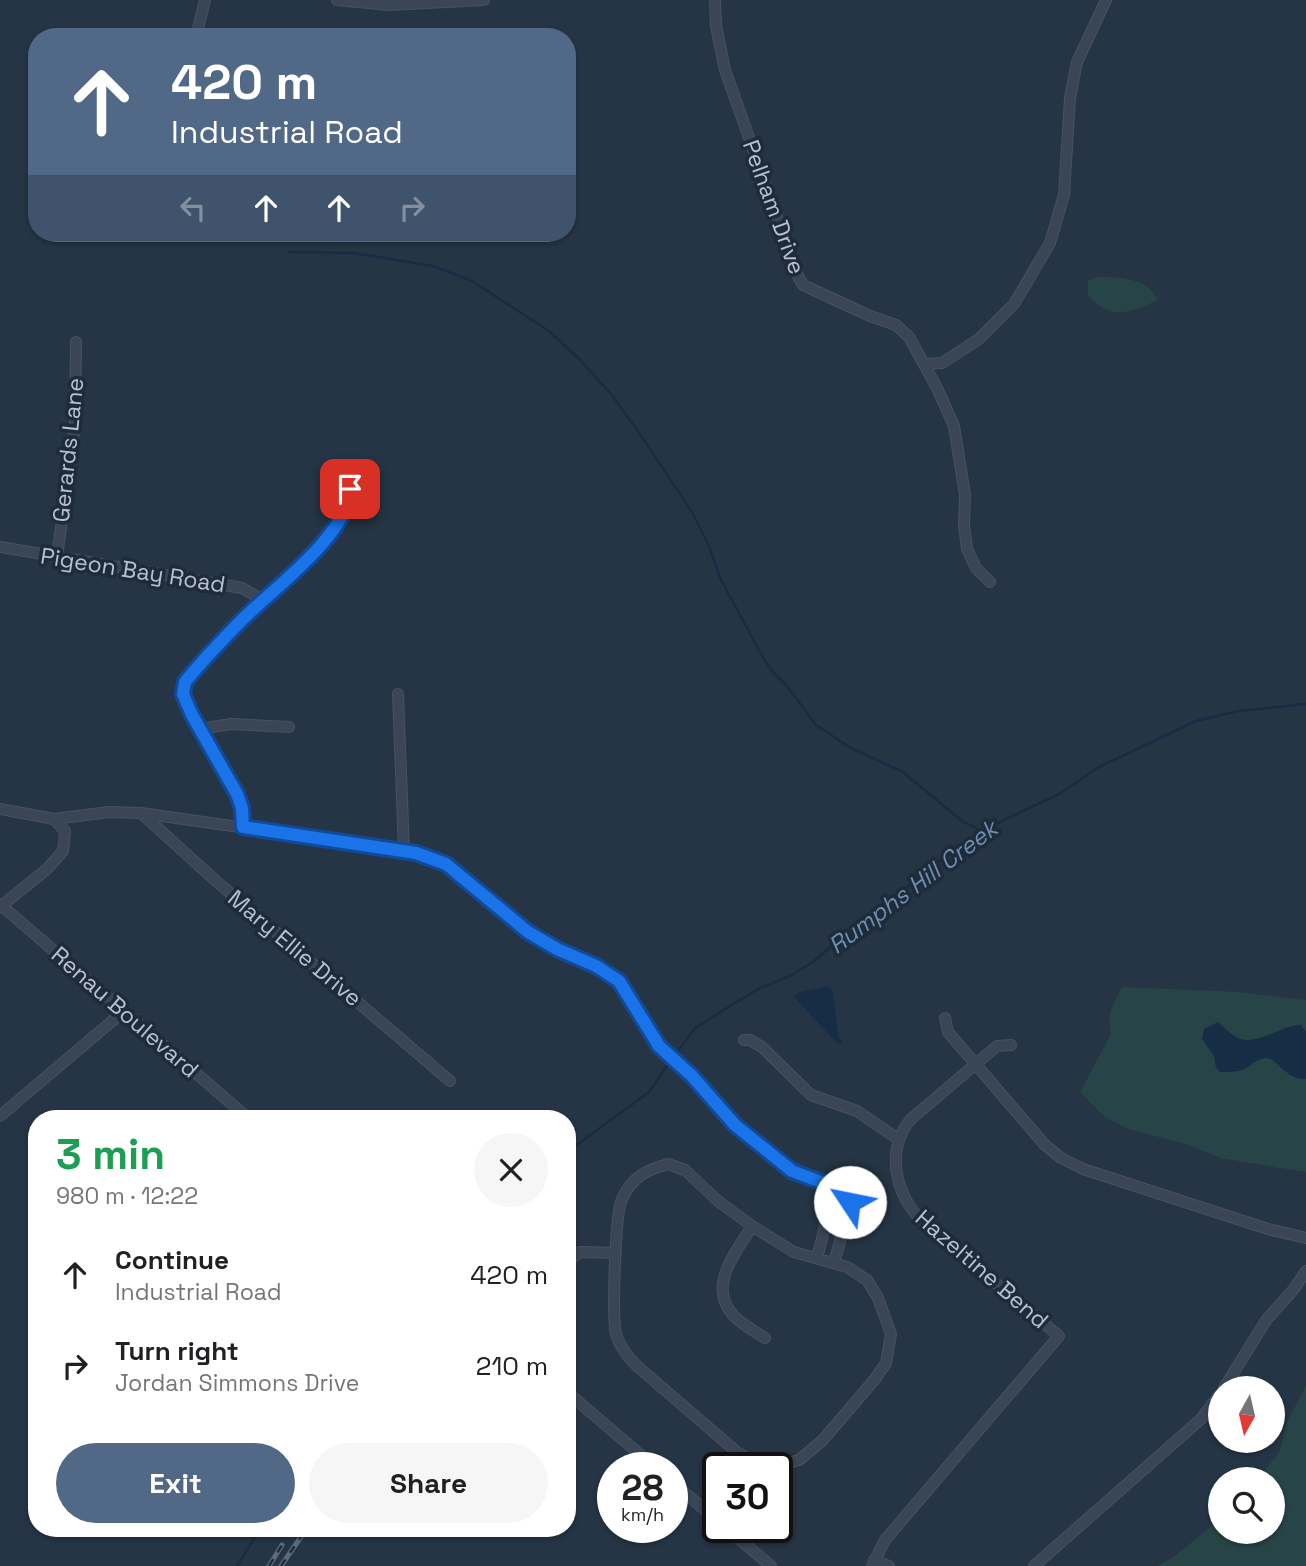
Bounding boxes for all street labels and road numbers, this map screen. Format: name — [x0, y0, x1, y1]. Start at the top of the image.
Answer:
street label: Pelham Drive — [736, 136, 812, 278]
street label: Gerards Lane — [46, 376, 90, 524]
street label: Pigeon Bay Road — [38, 541, 228, 599]
street label: Mary Ellie Drive — [222, 883, 368, 1013]
street label: Renau Boulevard — [45, 940, 205, 1084]
street label: Hazeltine Bend — [909, 1203, 1055, 1335]

